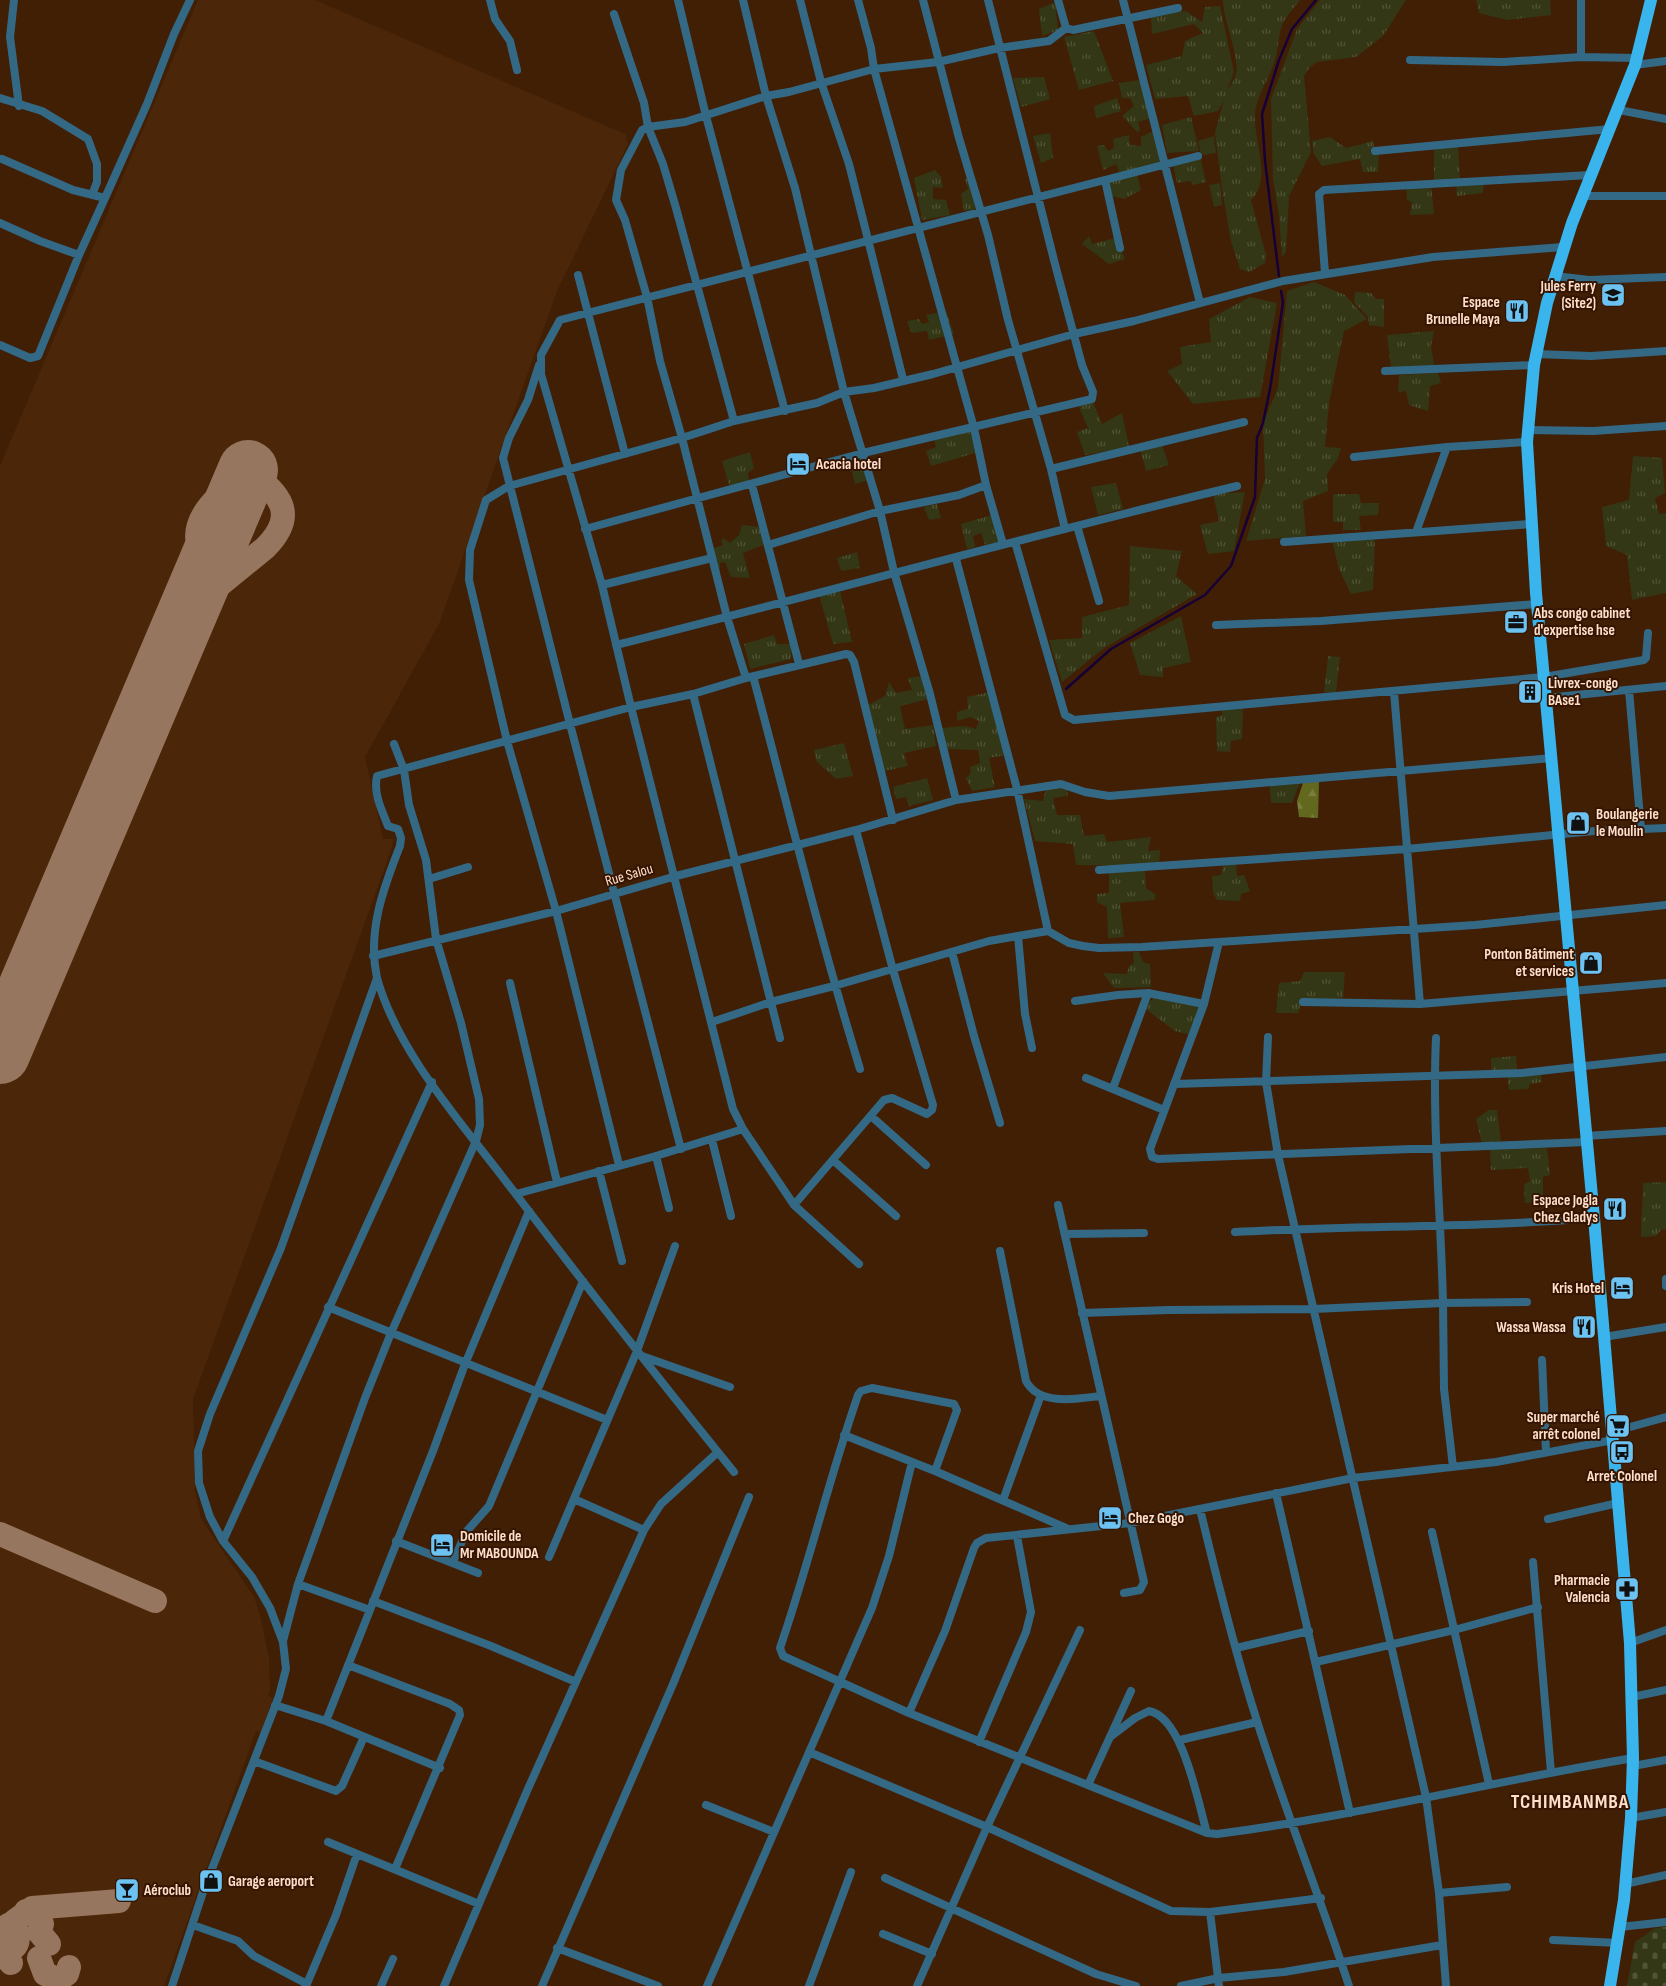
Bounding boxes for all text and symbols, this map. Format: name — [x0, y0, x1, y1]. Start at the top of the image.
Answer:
place label: Jules Ferry (Site2) — [1540, 277, 1597, 313]
school or university icon: Jules Ferry (Site2) — [1600, 282, 1626, 308]
place label: Espace Brunelle Maya — [1426, 293, 1500, 329]
restaurant icon: Espace Brunelle Maya — [1504, 298, 1530, 324]
hotel icon: Acacia hotel — [785, 451, 811, 477]
place label: Acacia hotel — [815, 455, 881, 474]
place label: Abs congo cabinet d'expertise hse — [1533, 604, 1630, 640]
office icon: Abs congo cabinet d'expertise hse — [1503, 609, 1529, 635]
place label: Livrex-congo BAse1 — [1548, 674, 1618, 710]
building icon: Livrex-congo BAse1 — [1517, 679, 1543, 705]
place label: Boulangerie le Moulin — [1596, 805, 1659, 841]
shop icon: Boulangerie le Moulin — [1565, 810, 1591, 836]
street label: Rue Salou — [603, 859, 655, 891]
place label: Ponton Bâtiment et services — [1484, 945, 1574, 981]
shop icon: Ponton Bâtiment et services — [1578, 950, 1604, 976]
place label: Espace Jogla Chez Gladys — [1533, 1191, 1598, 1227]
restaurant icon: Espace Jogla Chez Gladys — [1602, 1196, 1628, 1222]
hotel icon: Kris Hotel — [1609, 1275, 1635, 1301]
place label: Kris Hotel — [1552, 1279, 1604, 1298]
restaurant icon: Wassa Wassa — [1571, 1314, 1597, 1340]
place label: Wassa Wassa — [1496, 1318, 1566, 1337]
place label: Super marché arrêt colonel — [1527, 1408, 1600, 1444]
supermarket icon: Super marché arrêt colonel — [1605, 1413, 1631, 1439]
bus stop icon: Arret Colonel — [1609, 1439, 1635, 1465]
place label: Arret Colonel — [1586, 1467, 1657, 1486]
hotel icon: Chez Gogo — [1097, 1505, 1123, 1531]
place label: Chez Gogo — [1128, 1509, 1184, 1528]
place label: Domicile de Mr MABOUNDA — [460, 1527, 539, 1563]
hotel icon: Domicile de Mr MABOUNDA — [429, 1532, 455, 1558]
place label: Pharmacie Valencia — [1554, 1571, 1610, 1607]
pharmacy icon: Pharmacie Valencia — [1614, 1576, 1640, 1602]
district label: TCHIMBANMBA — [1511, 1790, 1629, 1814]
shop icon: Garage aeroport — [198, 1868, 224, 1894]
place label: Garage aeroport — [228, 1872, 314, 1891]
bar icon: Aéroclub — [114, 1877, 140, 1903]
place label: Aéroclub — [143, 1881, 191, 1900]

